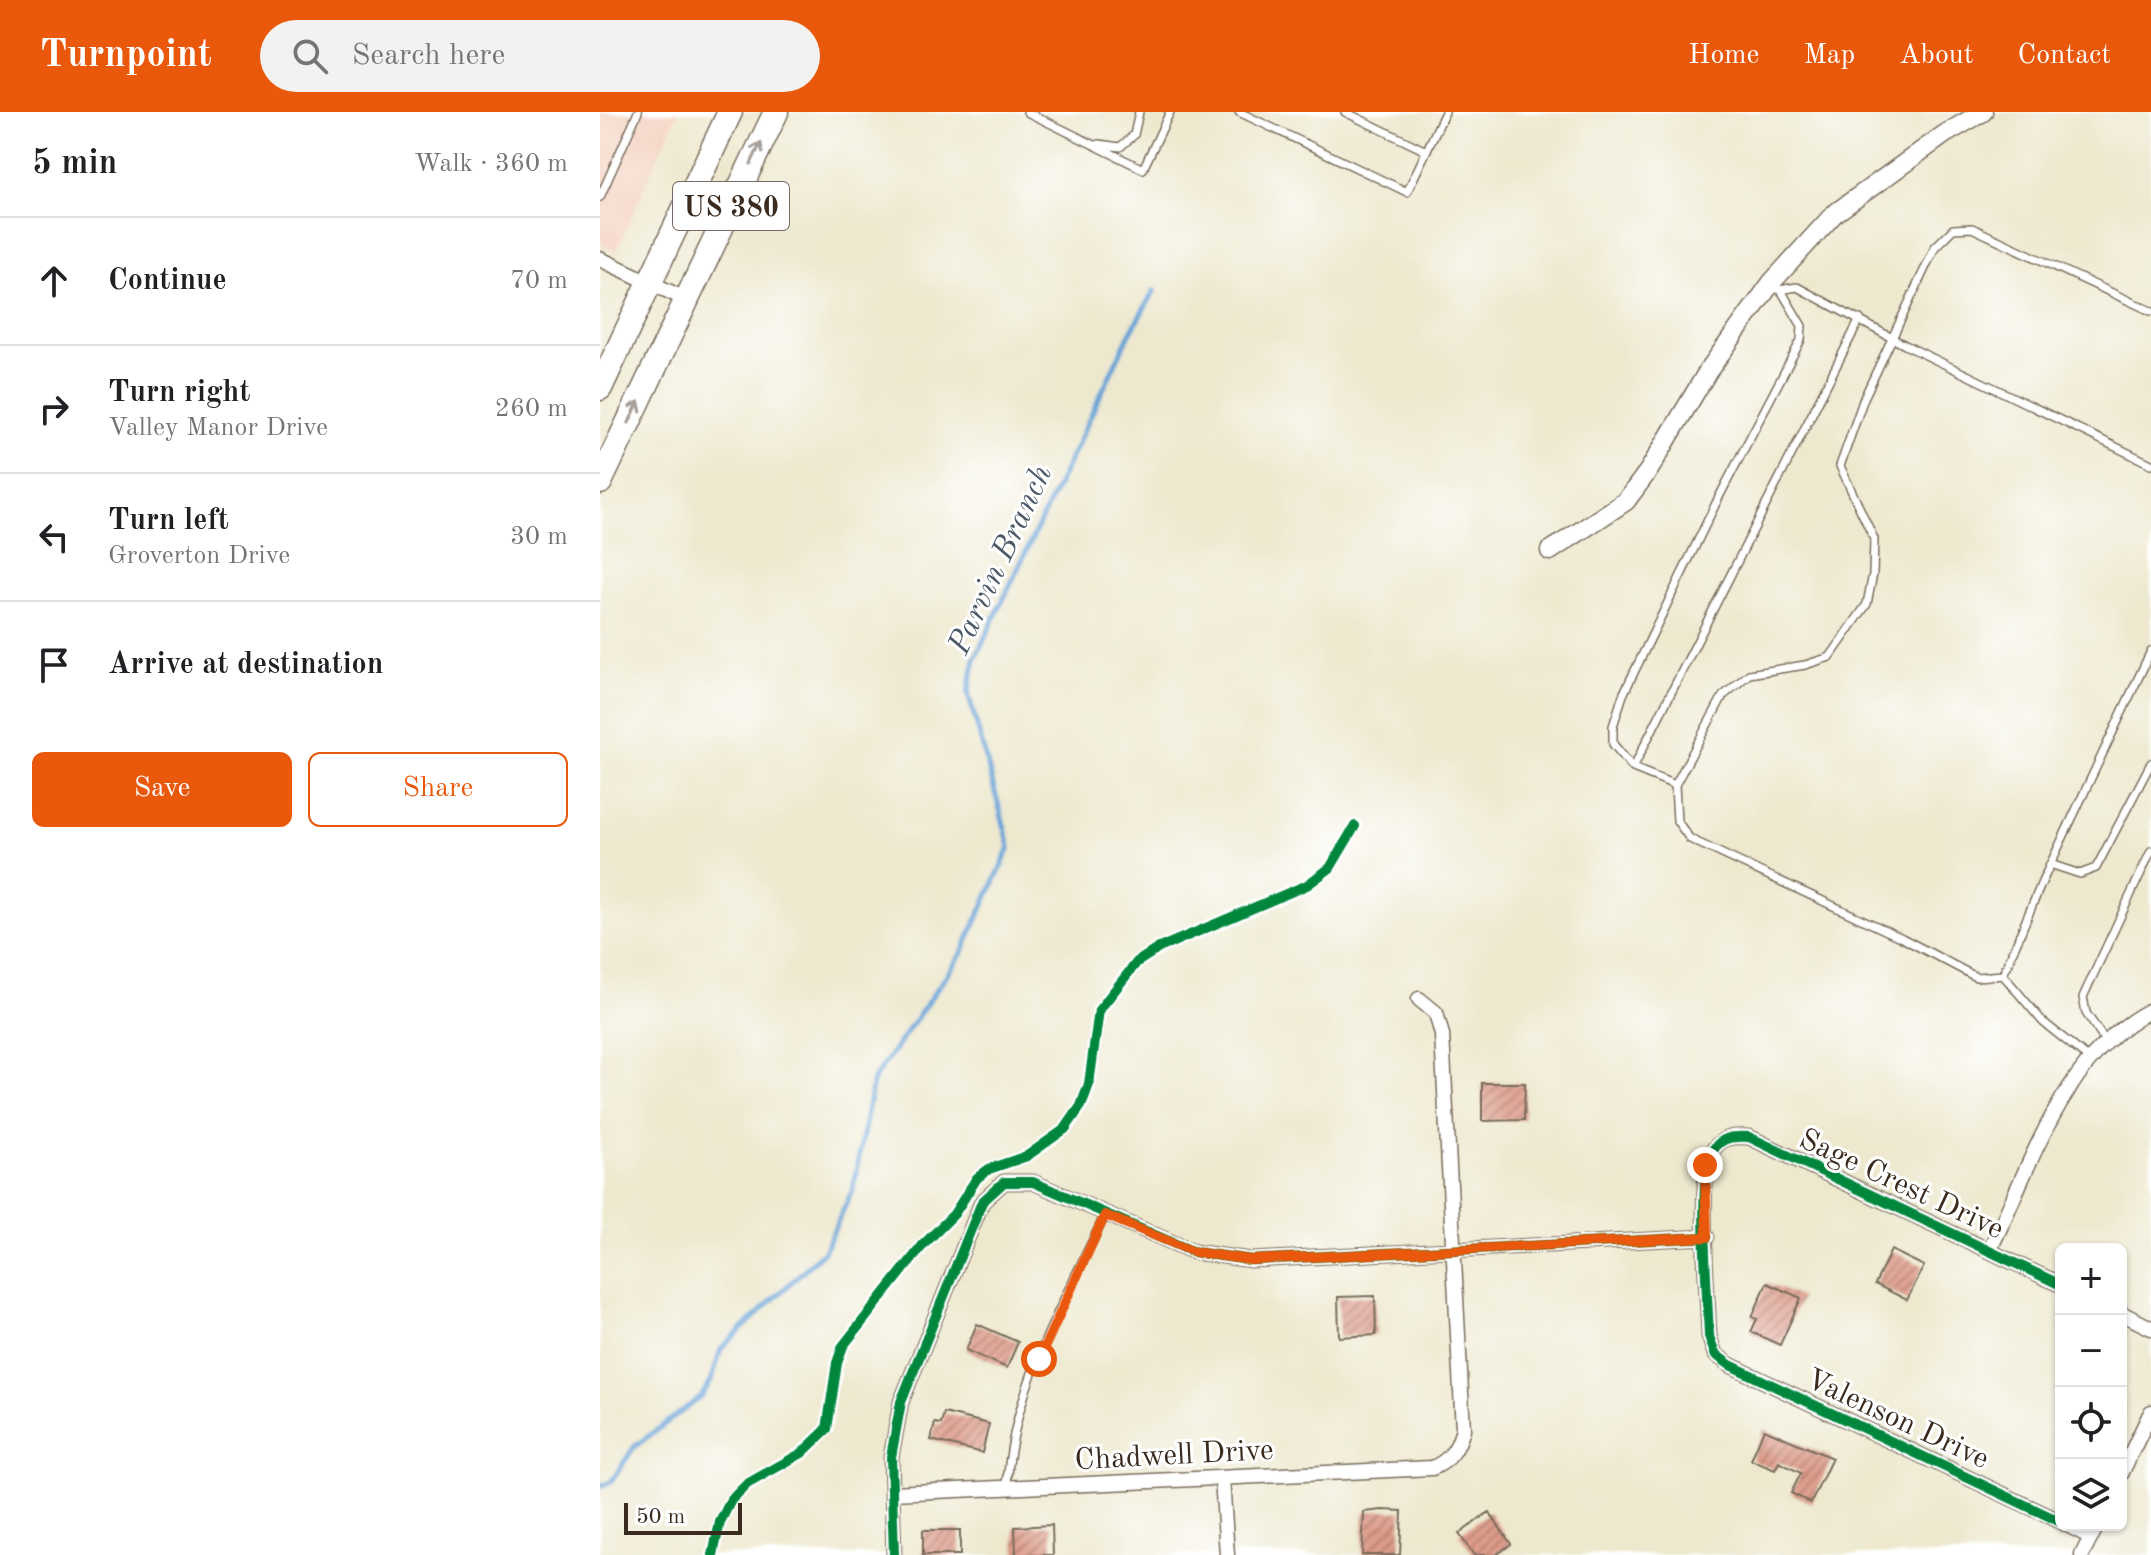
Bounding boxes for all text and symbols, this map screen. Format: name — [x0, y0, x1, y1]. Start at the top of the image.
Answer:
search box — [260, 20, 820, 92]
icon: search — [288, 34, 332, 78]
text: Turnpoint — [40, 37, 212, 75]
text: Search here — [352, 41, 505, 71]
text: Home — [1688, 42, 1759, 70]
text: Map — [1803, 42, 1855, 70]
text: About — [1899, 42, 1974, 70]
text: Contact — [2018, 42, 2111, 70]
one-way arrow — [749, 142, 764, 166]
text: 5 min — [32, 147, 117, 181]
text: Walk · 360 m — [414, 151, 568, 177]
road number: US 380 — [673, 182, 789, 230]
icon: ahead — [32, 259, 76, 303]
text: Continue — [108, 266, 227, 296]
text: 70 m — [510, 268, 568, 294]
text: Turn right — [108, 378, 250, 408]
icon: right — [32, 387, 76, 431]
text: 260 m — [495, 396, 568, 422]
one-way arrow — [627, 400, 642, 424]
text: Valley Manor Drive — [108, 415, 328, 441]
water label: Parvin Branch — [944, 461, 1059, 661]
text: Turn left — [108, 506, 229, 536]
icon: left — [32, 515, 76, 559]
text: 30 m — [510, 524, 568, 550]
text: Groverton Drive — [108, 543, 290, 569]
icon: arrive — [32, 643, 76, 687]
text: Arrive at destination — [108, 650, 383, 680]
button: Save — [32, 752, 292, 827]
button: Share — [308, 752, 568, 827]
street label: Sage Crest Drive — [1794, 1124, 2008, 1245]
route end — [1687, 1147, 1723, 1183]
map controls — [2055, 1243, 2127, 1531]
button: + — [2055, 1243, 2127, 1315]
button: − — [2055, 1315, 2127, 1387]
route start — [1021, 1341, 1057, 1377]
street label: Valenson Drive — [1801, 1364, 1993, 1475]
button: locate — [2055, 1387, 2127, 1459]
street label: Chadwell Drive — [1074, 1436, 1274, 1476]
button: layers — [2055, 1459, 2127, 1531]
scale bar — [624, 1499, 742, 1535]
text: 50 m — [636, 1506, 685, 1528]

